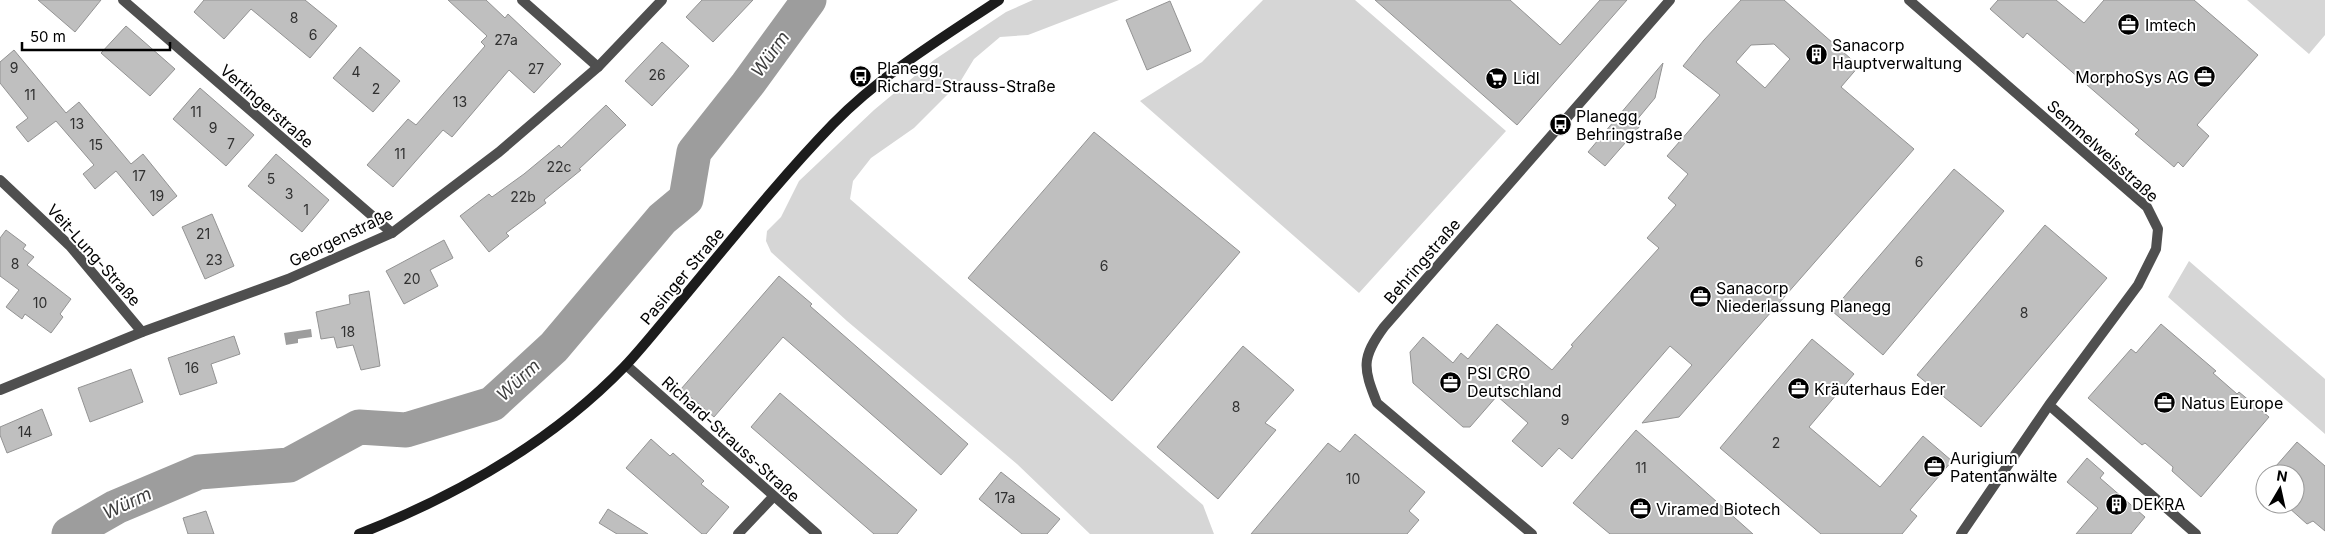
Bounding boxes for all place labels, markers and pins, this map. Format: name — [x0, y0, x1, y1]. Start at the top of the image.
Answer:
office icon: Imtech — [2117, 13, 2141, 37]
place label: Imtech — [2145, 15, 2196, 35]
place label: Sanacorp Hauptverwaltung — [1832, 35, 1962, 73]
building icon: Sanacorp Hauptverwaltung — [1804, 42, 1828, 66]
place label: Planegg, Richard-Strauss-Straße — [877, 58, 1056, 96]
bus stop icon: Planegg, Richard-Strauss-Straße — [849, 65, 873, 89]
office icon: MorphoSys AG — [2193, 65, 2217, 89]
supermarket icon: Lidl — [1485, 66, 1509, 90]
place label: MorphoSys AG — [2075, 67, 2189, 87]
place label: Lidl — [1513, 68, 1540, 88]
place label: Planegg, Behringstraße — [1576, 106, 1683, 144]
bus stop icon: Planegg, Behringstraße — [1548, 113, 1572, 137]
place label: Sanacorp Niederlassung Planegg — [1716, 278, 1891, 316]
office icon: Sanacorp Niederlassung Planegg — [1688, 285, 1712, 309]
place label: PSI CRO Deutschland — [1467, 363, 1562, 401]
office icon: PSI CRO Deutschland — [1439, 370, 1463, 394]
office icon: Kräuterhaus Eder — [1786, 377, 1810, 401]
place label: Kräuterhaus Eder — [1814, 379, 1946, 399]
office icon: Natus Europe — [2153, 391, 2177, 415]
place label: Natus Europe — [2181, 393, 2283, 413]
place label: Aurigium Patentanwälte — [1950, 448, 2057, 486]
office icon: Aurigium Patentanwälte — [1922, 455, 1946, 479]
building icon: DEKRA — [2104, 492, 2128, 516]
place label: DEKRA — [2132, 494, 2185, 514]
office icon: Viramed Biotech — [1628, 497, 1652, 521]
place label: Viramed Biotech — [1656, 499, 1781, 519]

